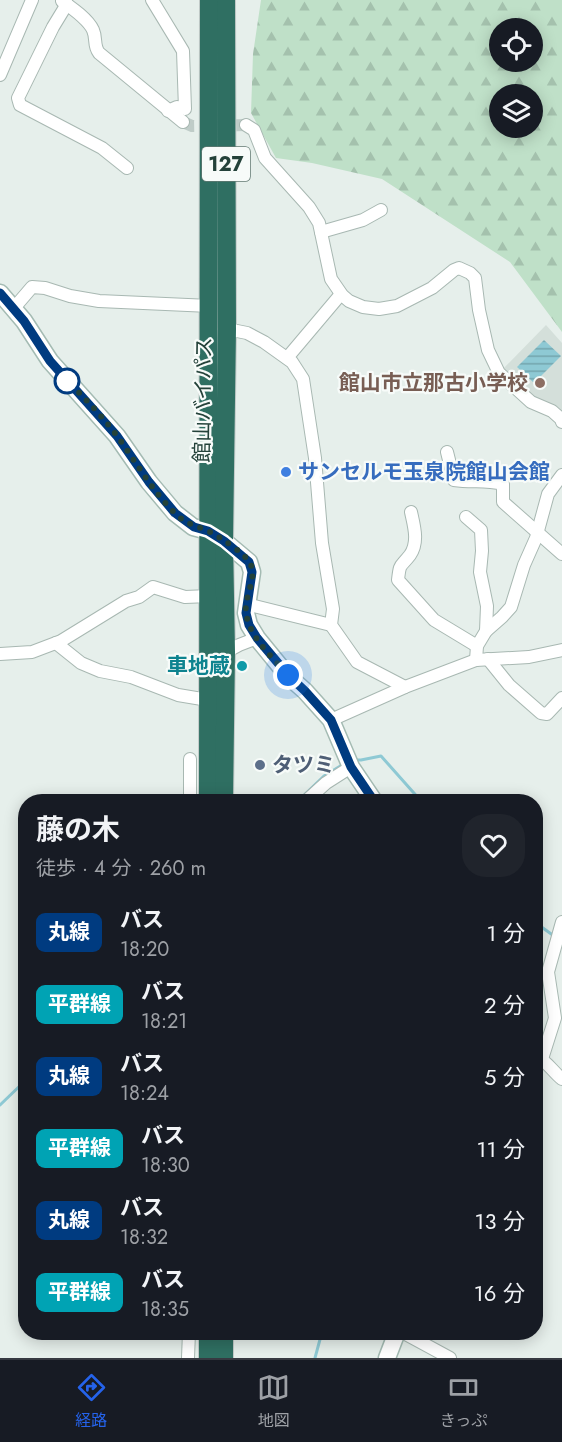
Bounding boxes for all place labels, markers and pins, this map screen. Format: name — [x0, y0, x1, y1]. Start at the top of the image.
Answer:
unlabelled marker — [54, 368, 80, 394]
place label: 館山市立那古小学校 — [339, 368, 528, 398]
marker: 館山市立那古小学校 — [533, 376, 547, 390]
place label: サンセルモ玉泉院館山会館 — [298, 457, 550, 487]
marker: サンセルモ玉泉院館山会館 — [279, 465, 293, 479]
place label: 車地蔵 — [167, 651, 230, 681]
marker: 車地蔵 — [235, 659, 249, 673]
place label: タツミ — [272, 750, 335, 780]
marker: タツミ — [253, 758, 267, 772]

